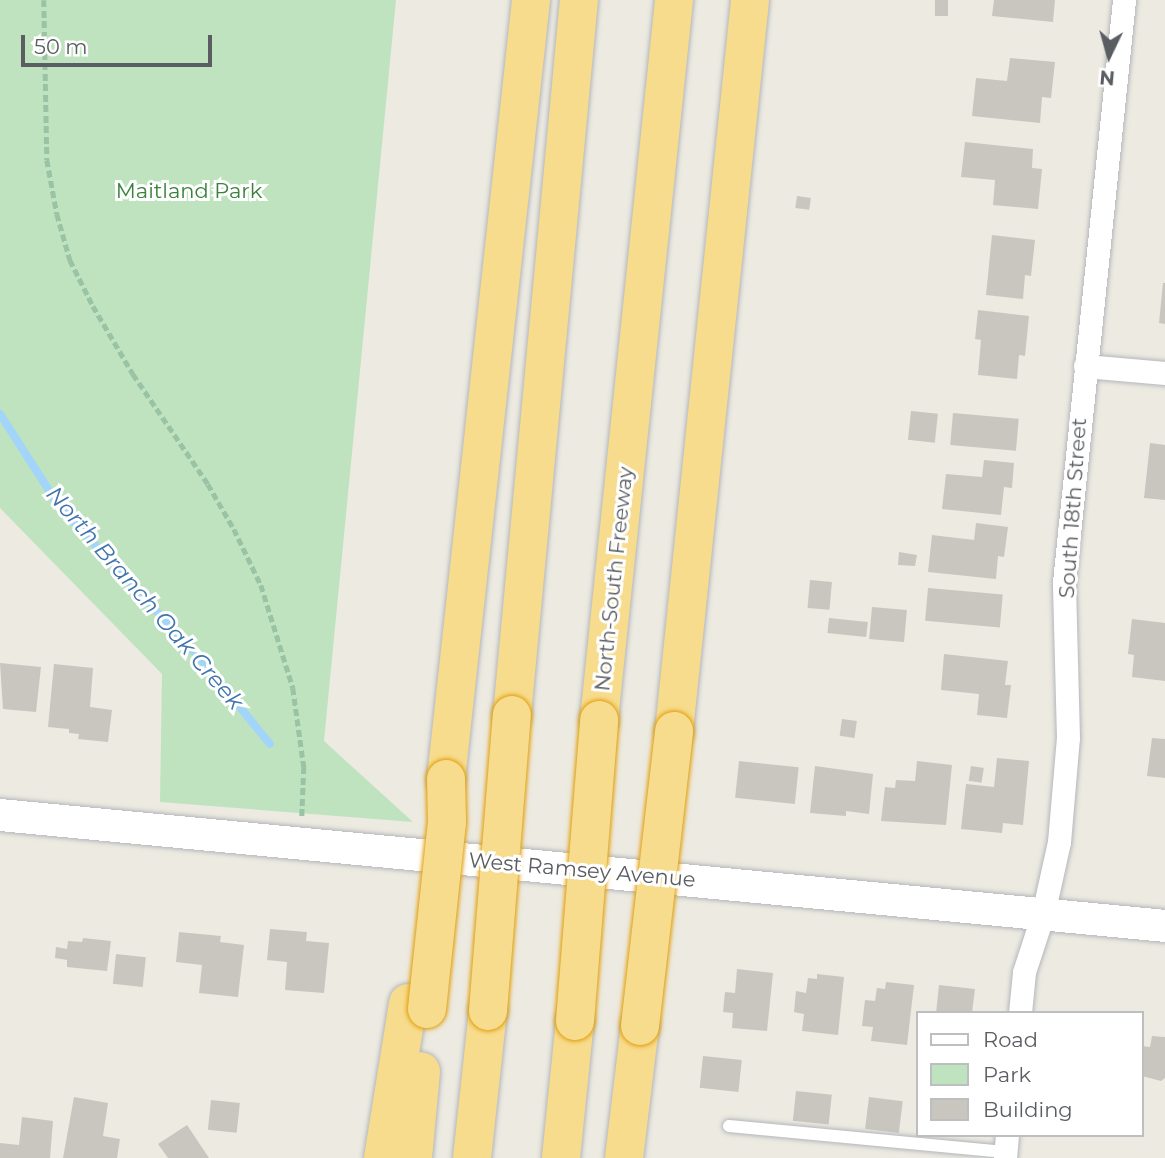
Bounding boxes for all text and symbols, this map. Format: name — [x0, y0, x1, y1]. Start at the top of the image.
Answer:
scale bar — [24, 21, 215, 65]
north arrow — [1074, 21, 1144, 91]
text: 50 m — [34, 34, 88, 59]
text: N — [1098, 65, 1116, 90]
park label: Maitland Park — [116, 178, 262, 204]
street label: South 18th Street — [1054, 417, 1092, 599]
street label: North-South Freeway — [590, 466, 638, 692]
water label: North Branch Oak Creek — [40, 481, 250, 715]
street label: West Ramsey Avenue — [467, 848, 697, 892]
legend — [916, 1011, 1144, 1137]
text: Road — [983, 1027, 1038, 1052]
text: Park — [983, 1062, 1031, 1087]
text: Building — [983, 1097, 1073, 1122]

